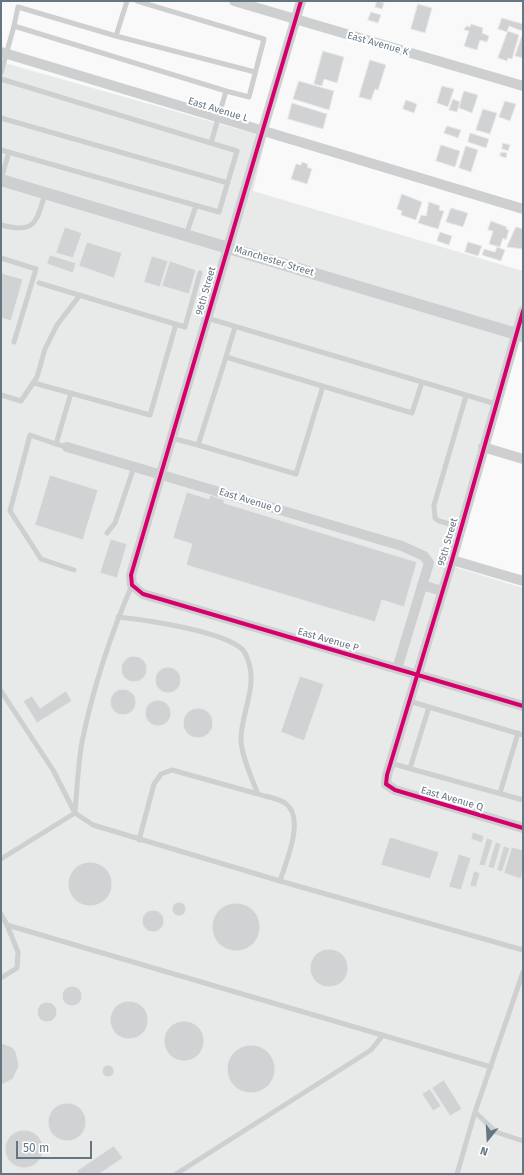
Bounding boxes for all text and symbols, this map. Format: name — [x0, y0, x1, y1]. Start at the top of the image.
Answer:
street label: East Avenue K — [346, 30, 410, 58]
street label: East Avenue L — [186, 95, 250, 125]
street label: Manchester Street — [233, 243, 315, 279]
street label: 96th Street — [193, 265, 219, 317]
street label: East Avenue O — [218, 486, 282, 516]
street label: 95th Street — [435, 517, 461, 567]
street label: East Avenue P — [296, 626, 360, 654]
street label: East Avenue Q — [419, 784, 485, 814]
north arrow — [468, 1119, 508, 1159]
scale bar — [18, 1133, 94, 1159]
text: 50 m — [23, 1141, 49, 1155]
text: N — [479, 1144, 490, 1158]

